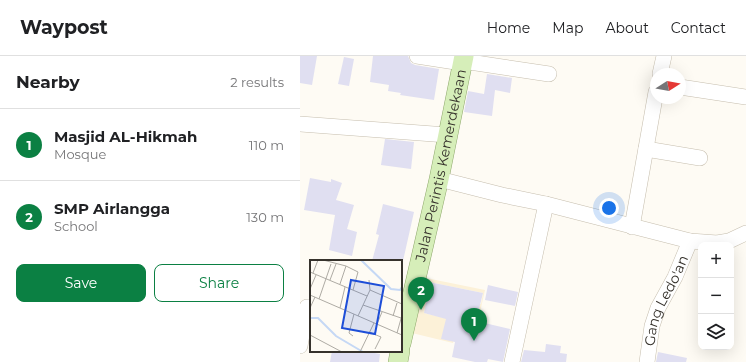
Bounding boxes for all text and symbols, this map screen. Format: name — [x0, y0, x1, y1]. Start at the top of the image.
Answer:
text: Waypost — [20, 16, 108, 39]
text: Home — [487, 19, 530, 37]
text: Map — [552, 19, 583, 37]
text: About — [605, 19, 649, 37]
text: Contact — [671, 19, 726, 37]
street label: Jalan Perintis Kemerdekaan — [411, 67, 470, 264]
north arrow — [650, 68, 686, 104]
text: Nearby — [16, 72, 80, 92]
text: 2 results — [230, 74, 284, 90]
text: Masjid AL-Hikmah — [54, 127, 197, 146]
text: 1 — [26, 137, 32, 153]
text: 110 m — [249, 137, 284, 153]
text: Mosque — [54, 146, 106, 162]
your location — [599, 198, 619, 218]
text: SMP Airlangga — [54, 199, 170, 218]
text: 2 — [25, 209, 33, 225]
text: 130 m — [246, 209, 284, 225]
text: School — [54, 218, 98, 234]
map controls — [698, 242, 734, 350]
button: + — [698, 242, 734, 278]
street label: Gang Ledo'an — [640, 252, 692, 347]
inset map — [310, 260, 402, 352]
button: Save — [16, 264, 146, 302]
button: Share — [154, 264, 284, 302]
pin: 2 — [408, 277, 434, 310]
button: − — [698, 278, 734, 314]
pin: 1 — [461, 308, 487, 341]
button: layers — [698, 314, 734, 350]

